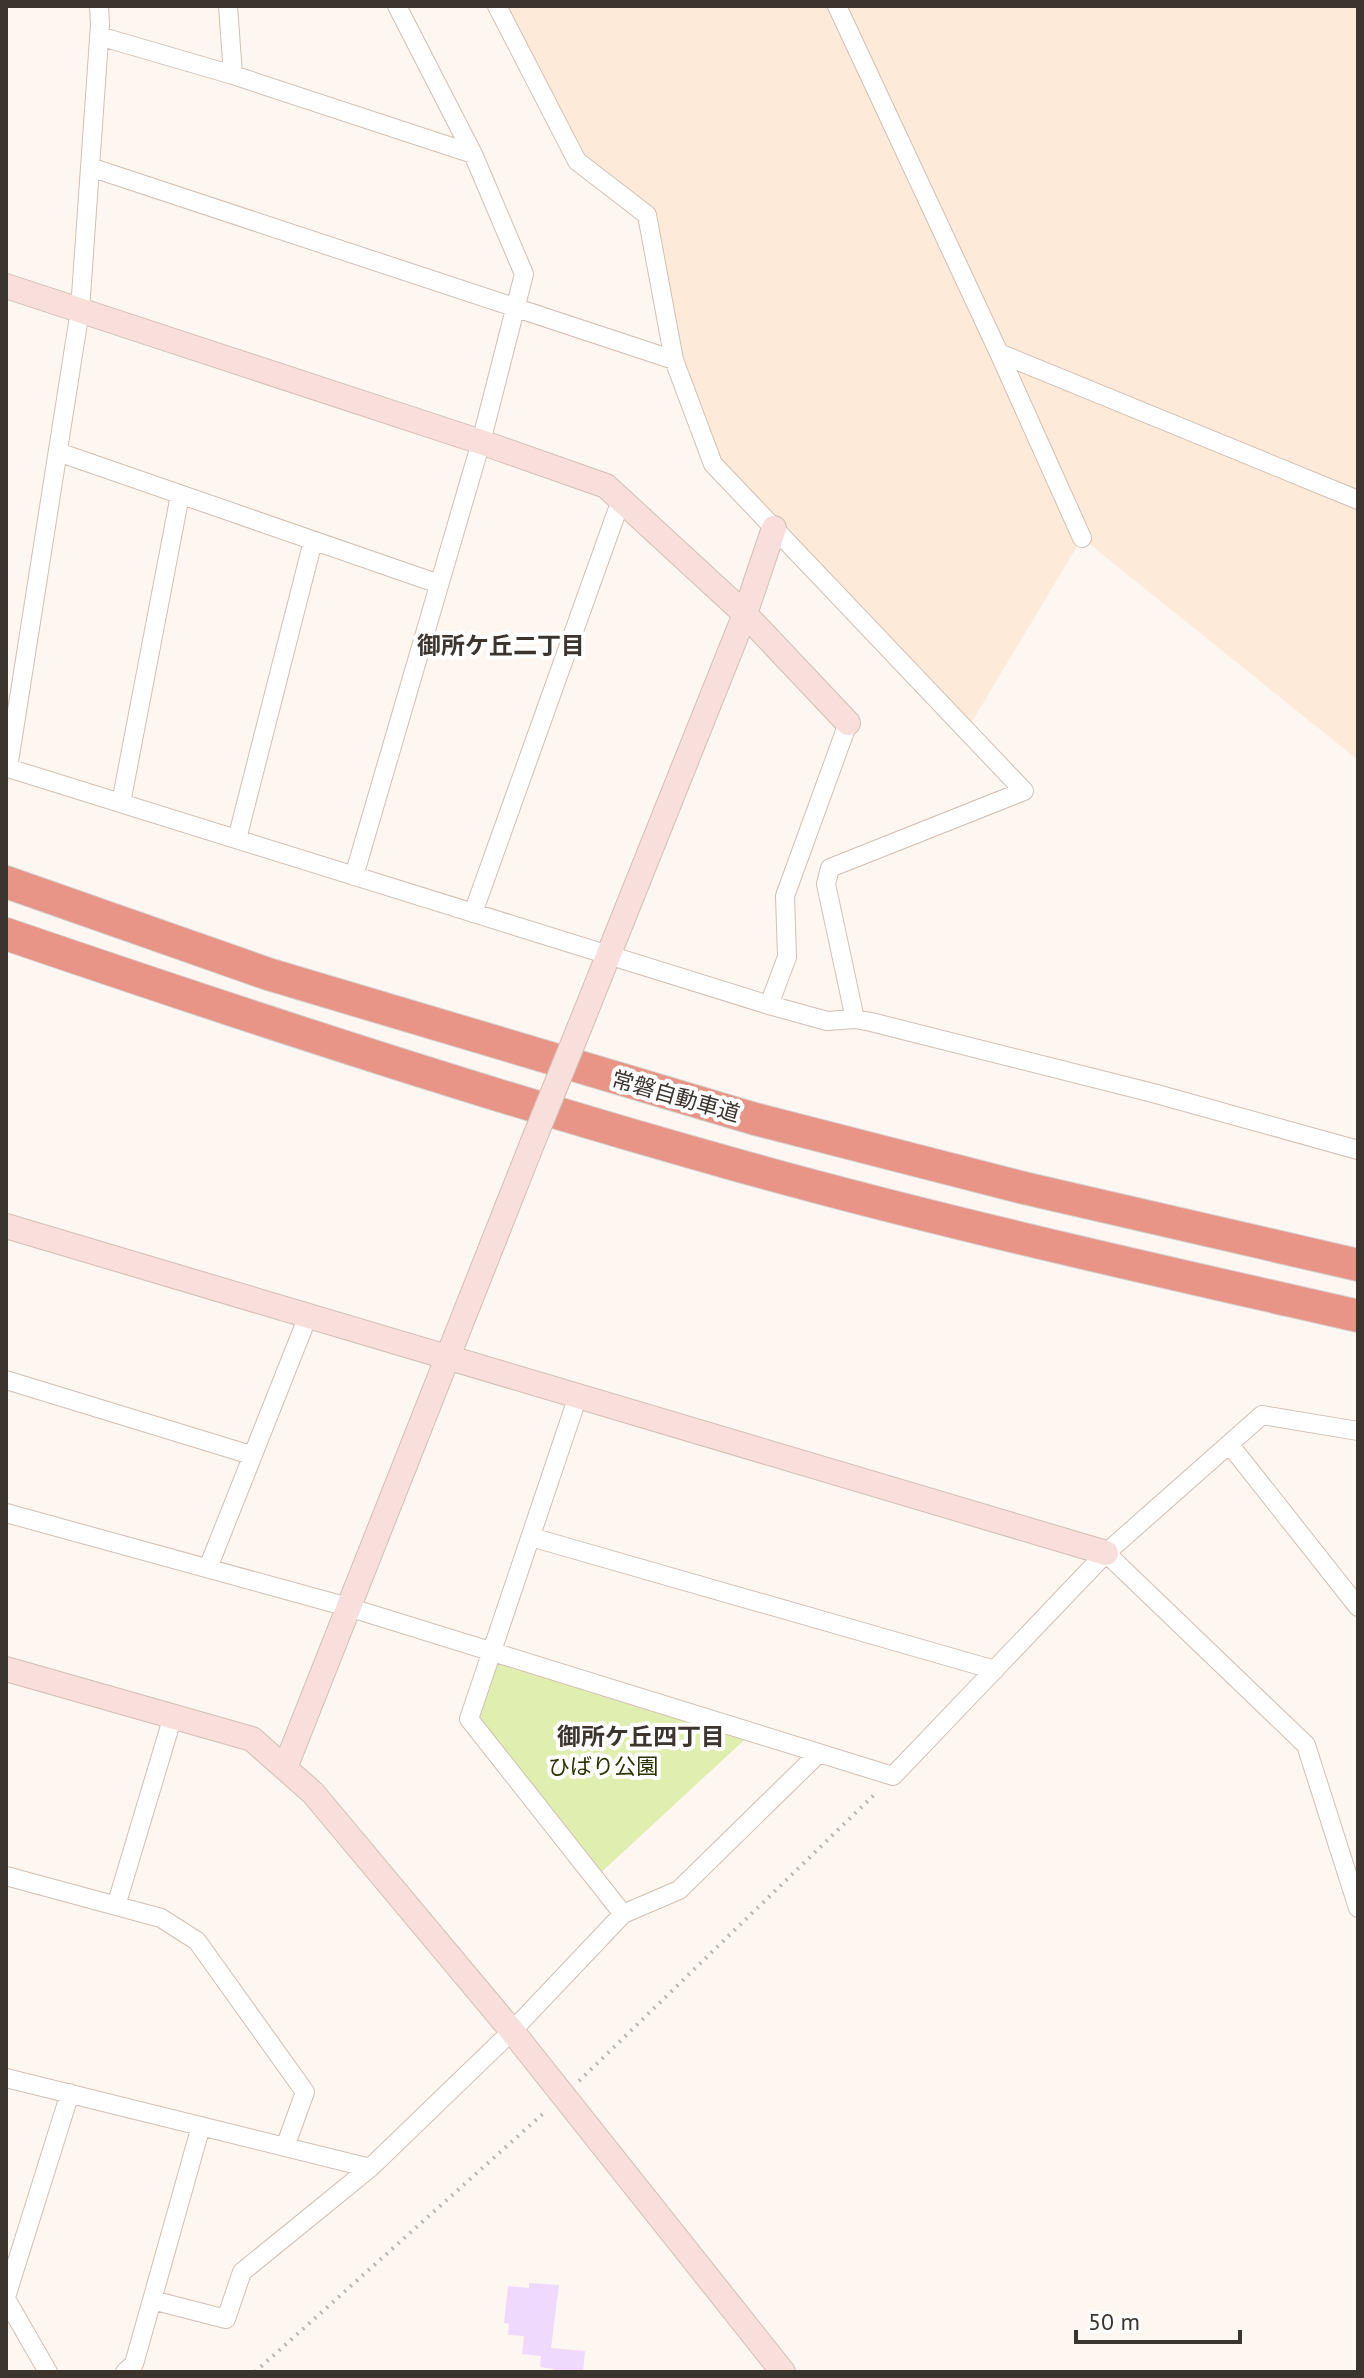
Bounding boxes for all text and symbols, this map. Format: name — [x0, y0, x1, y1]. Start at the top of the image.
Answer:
district label: 御所ケ丘二丁目 — [417, 630, 585, 661]
street label: 常磐自動車道 — [609, 1064, 743, 1128]
district label: 御所ケ丘四丁目 — [557, 1721, 725, 1752]
park label: ひばり公園 — [548, 1752, 658, 1780]
scale bar — [1076, 2294, 1240, 2344]
text: 50 m — [1088, 2306, 1140, 2337]

